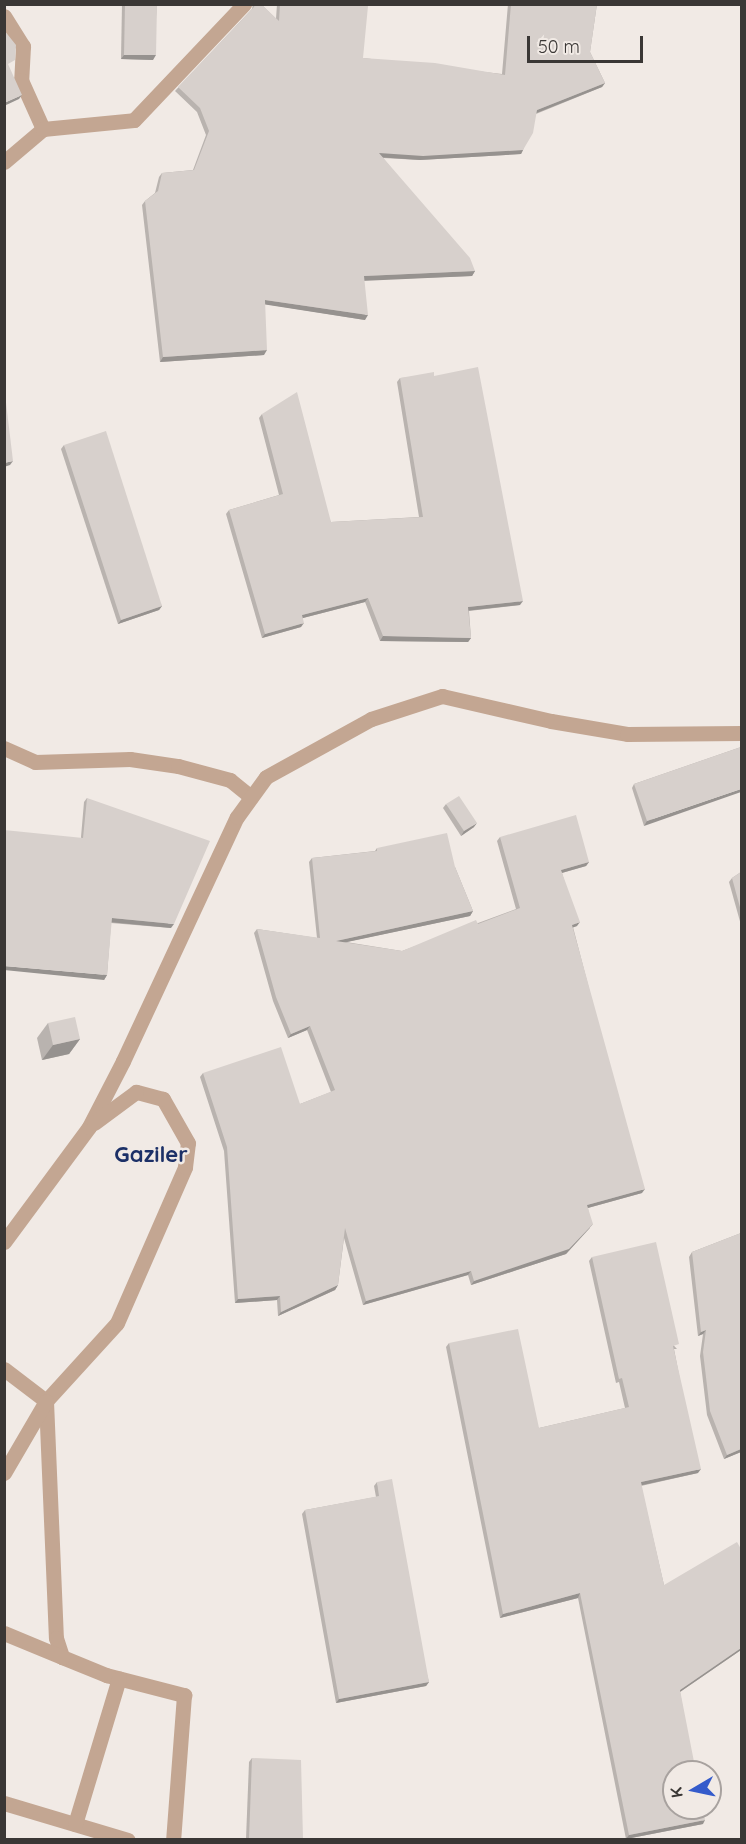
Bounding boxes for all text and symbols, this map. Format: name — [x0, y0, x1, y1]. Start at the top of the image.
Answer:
scale bar — [530, 24, 646, 62]
text: 50 m — [538, 35, 580, 58]
district label: Gaziler — [114, 1142, 188, 1168]
north arrow — [662, 1760, 722, 1820]
text: K — [666, 1786, 687, 1799]

